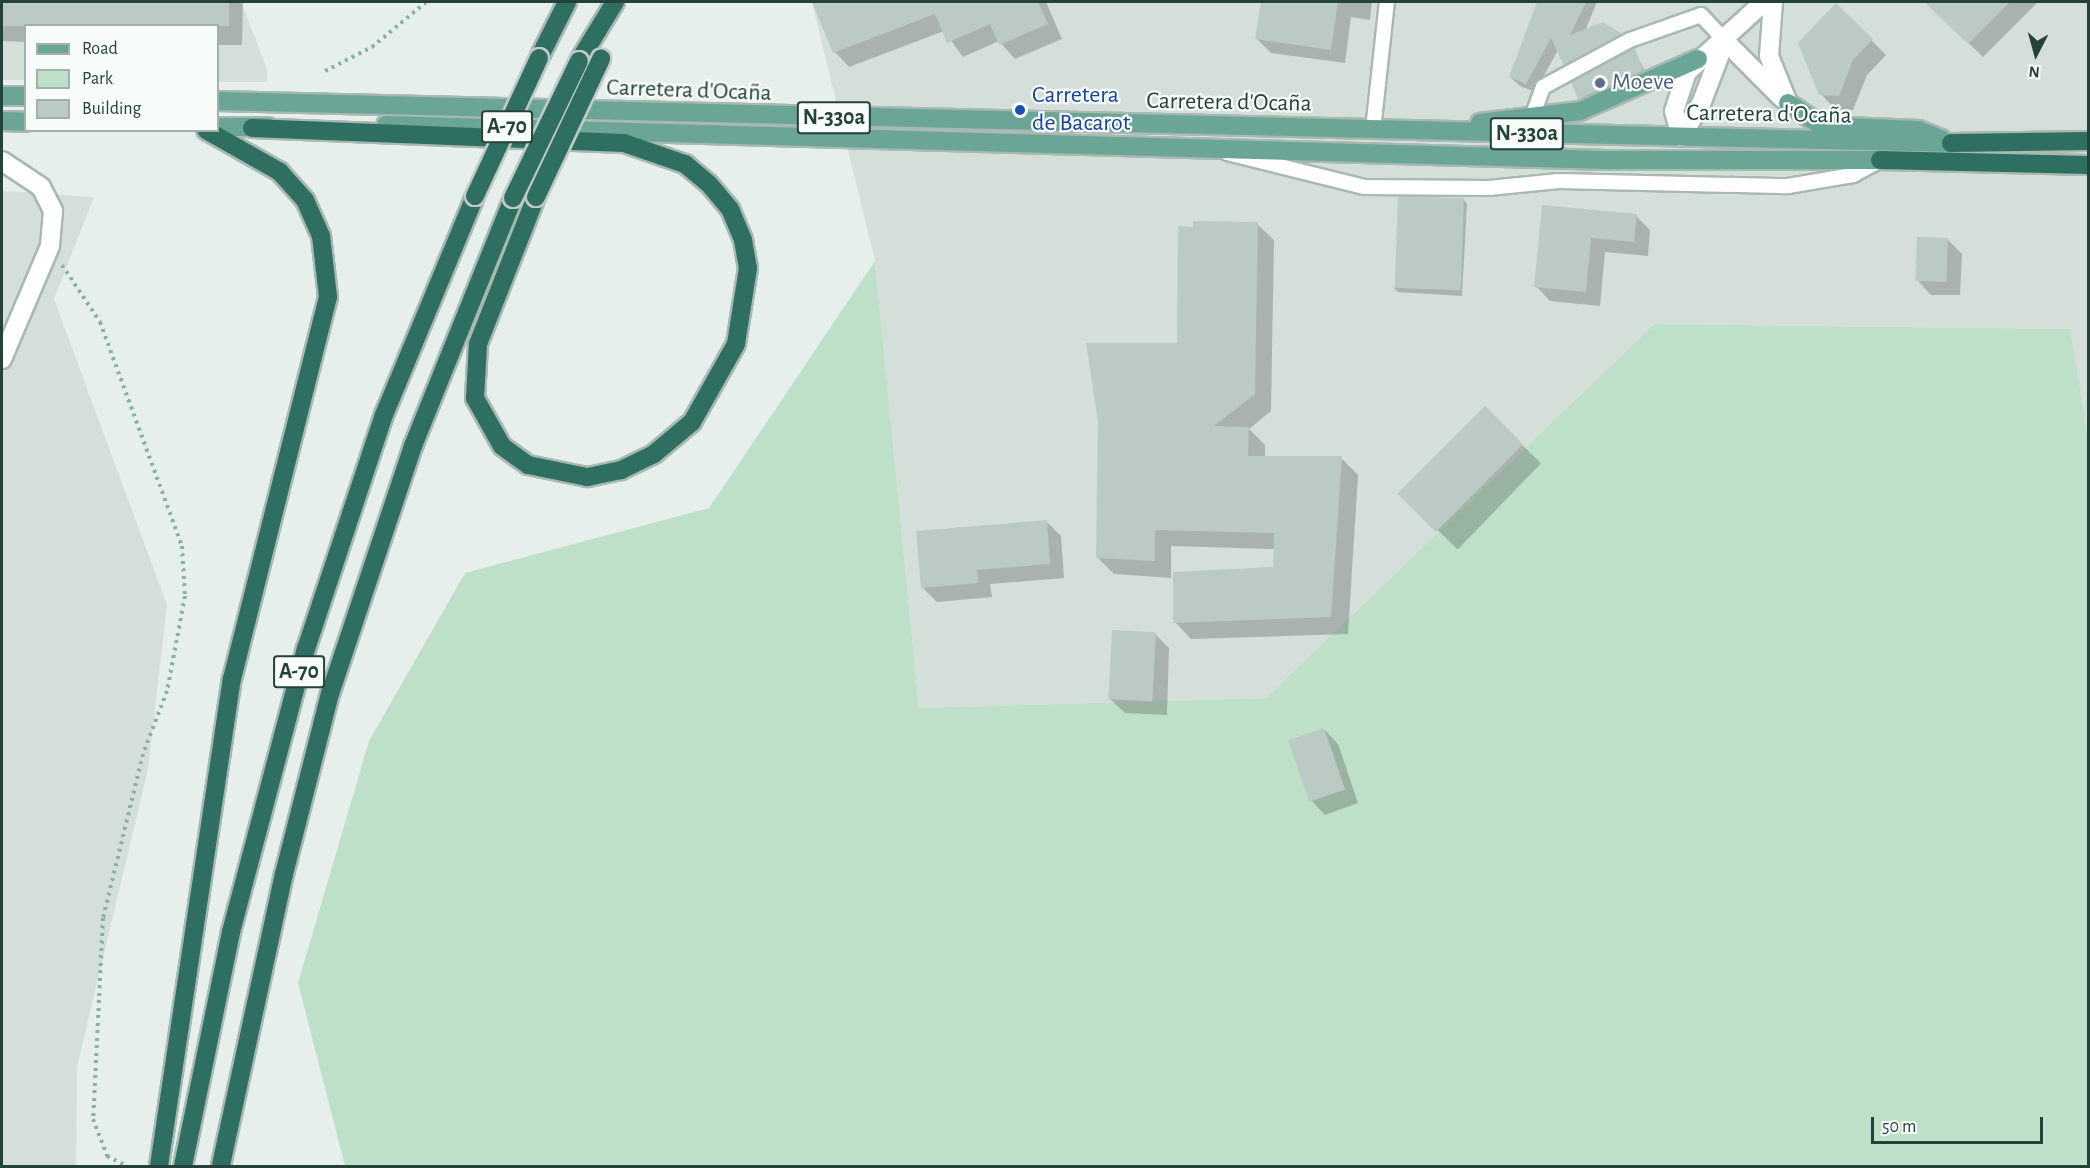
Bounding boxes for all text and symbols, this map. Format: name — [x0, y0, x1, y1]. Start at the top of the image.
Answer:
legend — [24, 24, 219, 132]
north arrow — [2006, 24, 2066, 84]
text: Road — [82, 40, 118, 58]
text: N — [2028, 63, 2040, 80]
place label: Moeve — [1612, 69, 1674, 97]
text: Park — [82, 70, 113, 88]
street label: Carretera d'Ocaña — [606, 74, 772, 108]
marker: Moeve — [1593, 76, 1607, 90]
place label: Carretera de Bacarot — [1032, 82, 1130, 138]
street label: Carretera d'Ocaña — [1146, 87, 1312, 119]
road number: N-330a — [796, 99, 872, 137]
street label: Carretera d'Ocaña — [1686, 99, 1852, 131]
text: Building — [82, 100, 141, 118]
marker: Carretera de Bacarot — [1013, 103, 1027, 117]
road number: A-70 — [480, 108, 534, 146]
road number: N-330a — [1490, 115, 1564, 153]
road number: A-70 — [272, 653, 326, 691]
scale bar — [1874, 1105, 2046, 1143]
text: 50 m — [1882, 1118, 1916, 1136]

